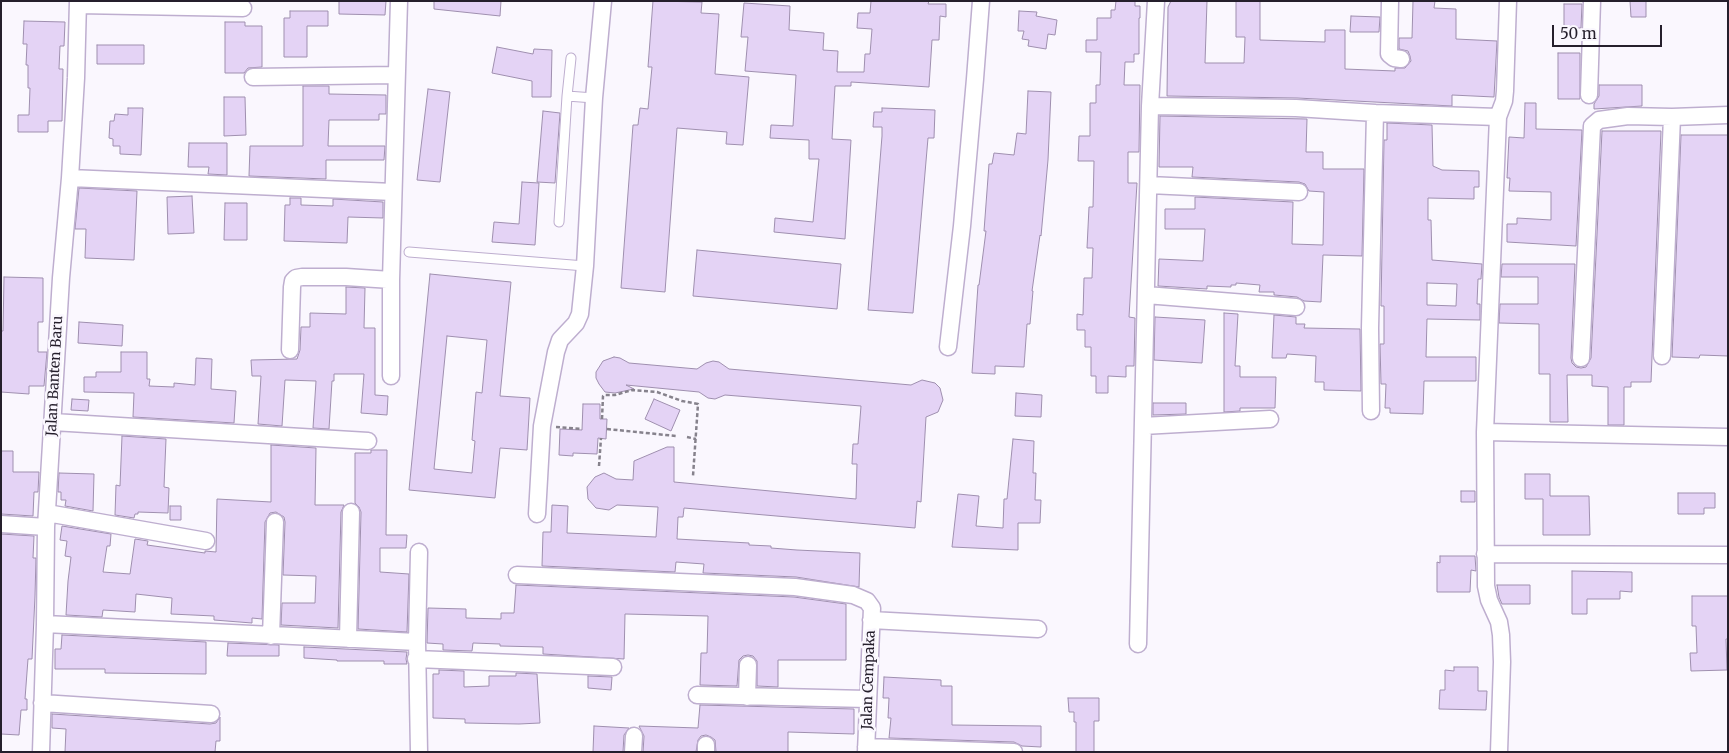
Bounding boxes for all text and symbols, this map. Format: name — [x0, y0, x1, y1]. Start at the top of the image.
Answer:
scale bar — [1554, 15, 1664, 47]
text: 50 m — [1560, 24, 1597, 43]
street label: Jalan Banten Baru — [43, 315, 67, 437]
street label: Jalan Cempaka — [859, 630, 879, 730]

